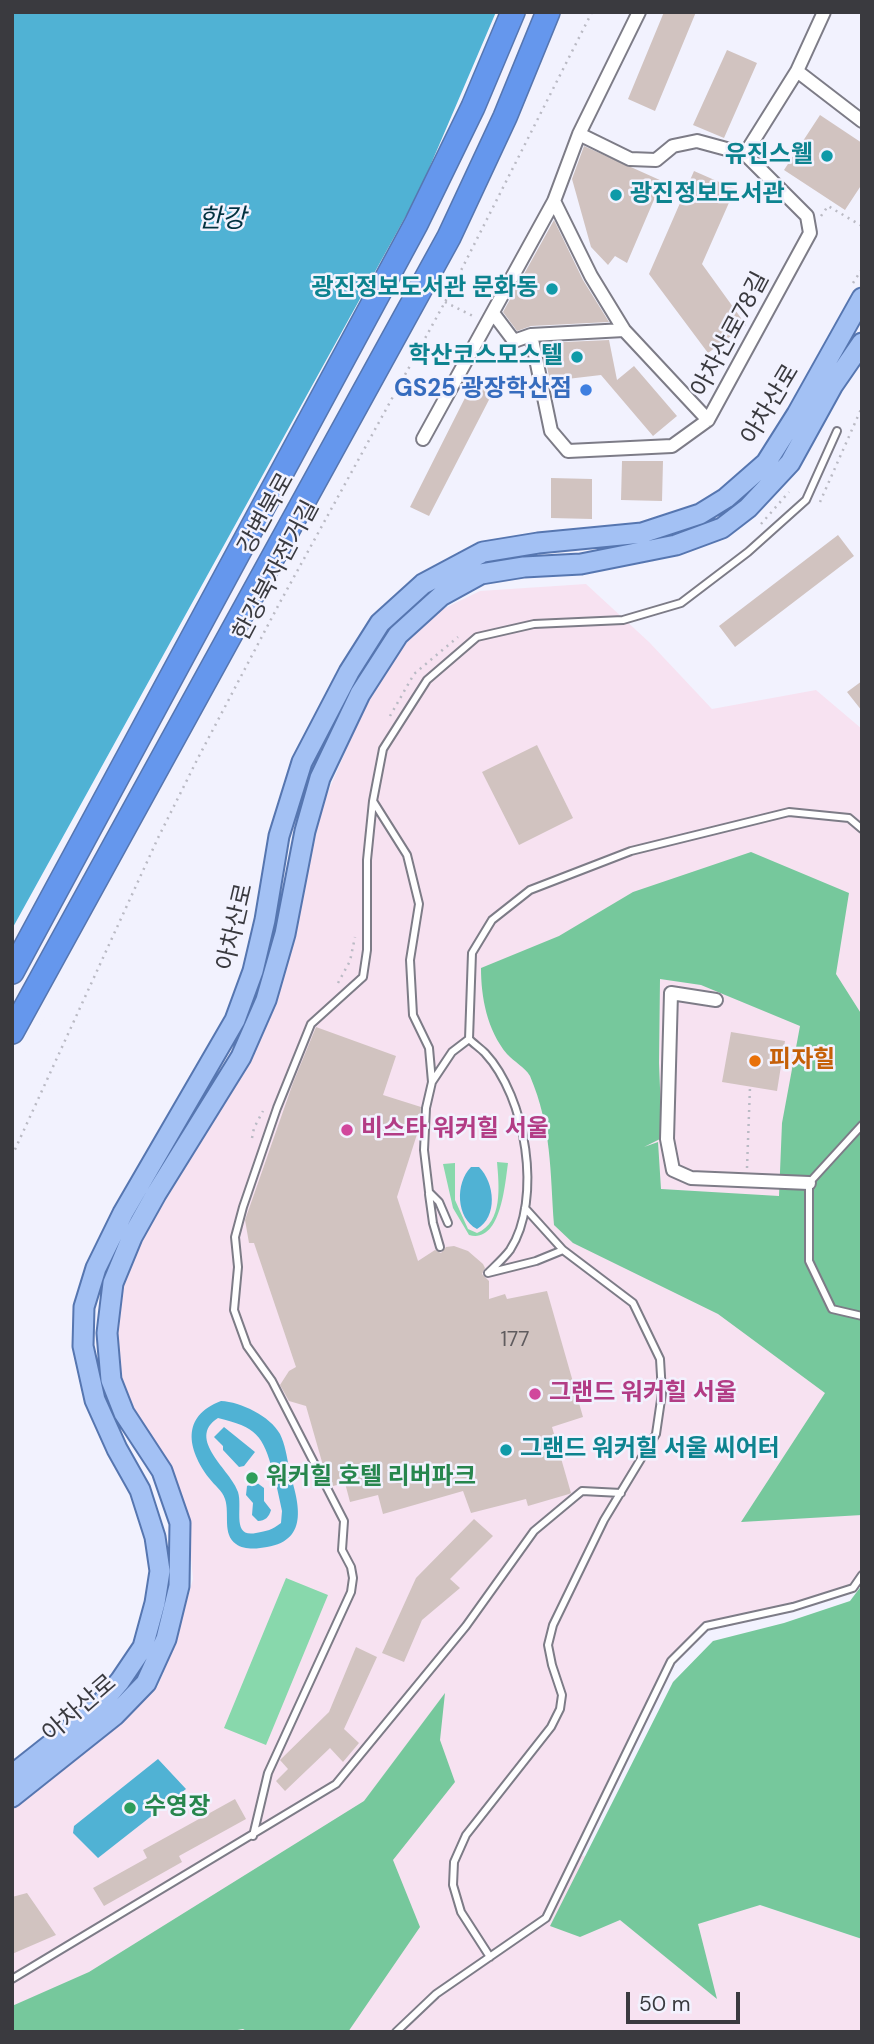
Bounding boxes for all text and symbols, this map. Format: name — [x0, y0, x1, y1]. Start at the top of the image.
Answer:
place label: 유진스웰 — [725, 142, 813, 170]
marker: 유진스웰 — [819, 148, 835, 164]
place label: 광진정보도서관 — [630, 181, 785, 209]
marker: 광진정보도서관 — [608, 187, 624, 203]
water label: 한강 — [198, 204, 246, 236]
street label: 아차산로78길 — [686, 268, 776, 402]
place label: 광진정보도서관 문화동 — [312, 275, 538, 303]
marker: 광진정보도서관 문화동 — [544, 281, 560, 297]
place label: 학산코스모스텔 — [408, 343, 563, 371]
marker: 학산코스모스텔 — [569, 349, 585, 365]
street label: 아차산로 — [736, 360, 806, 450]
place label: GS25 광장학산점 — [394, 376, 572, 404]
marker: GS25 광장학산점 — [578, 382, 594, 398]
street label: 강변북로 — [233, 468, 301, 560]
street label: 한강북자전거길 — [228, 496, 326, 646]
street label: 아차산로 — [212, 881, 260, 973]
place label: 피자힐 — [769, 1047, 835, 1075]
marker: 피자힐 — [747, 1053, 763, 1069]
place label: 비스타 워커힐 서울 — [361, 1116, 549, 1144]
marker: 비스타 워커힐 서울 — [339, 1122, 355, 1138]
house number: 177 — [501, 1327, 529, 1353]
place label: 그랜드 워커힐 서울 — [549, 1380, 737, 1408]
marker: 그랜드 워커힐 서울 — [527, 1386, 543, 1402]
place label: 그랜드 워커힐 서울 씨어터 — [520, 1436, 780, 1464]
marker: 그랜드 워커힐 서울 씨어터 — [498, 1442, 514, 1458]
place label: 워커힐 호텔 리버파크 — [266, 1464, 476, 1492]
marker: 워커힐 호텔 리버파크 — [244, 1470, 260, 1486]
street label: 아차산로 — [37, 1669, 123, 1749]
place label: 수영장 — [144, 1794, 210, 1822]
marker: 수영장 — [122, 1800, 138, 1816]
scale bar — [629, 1978, 743, 2022]
text: 50 m — [639, 1990, 690, 2018]

